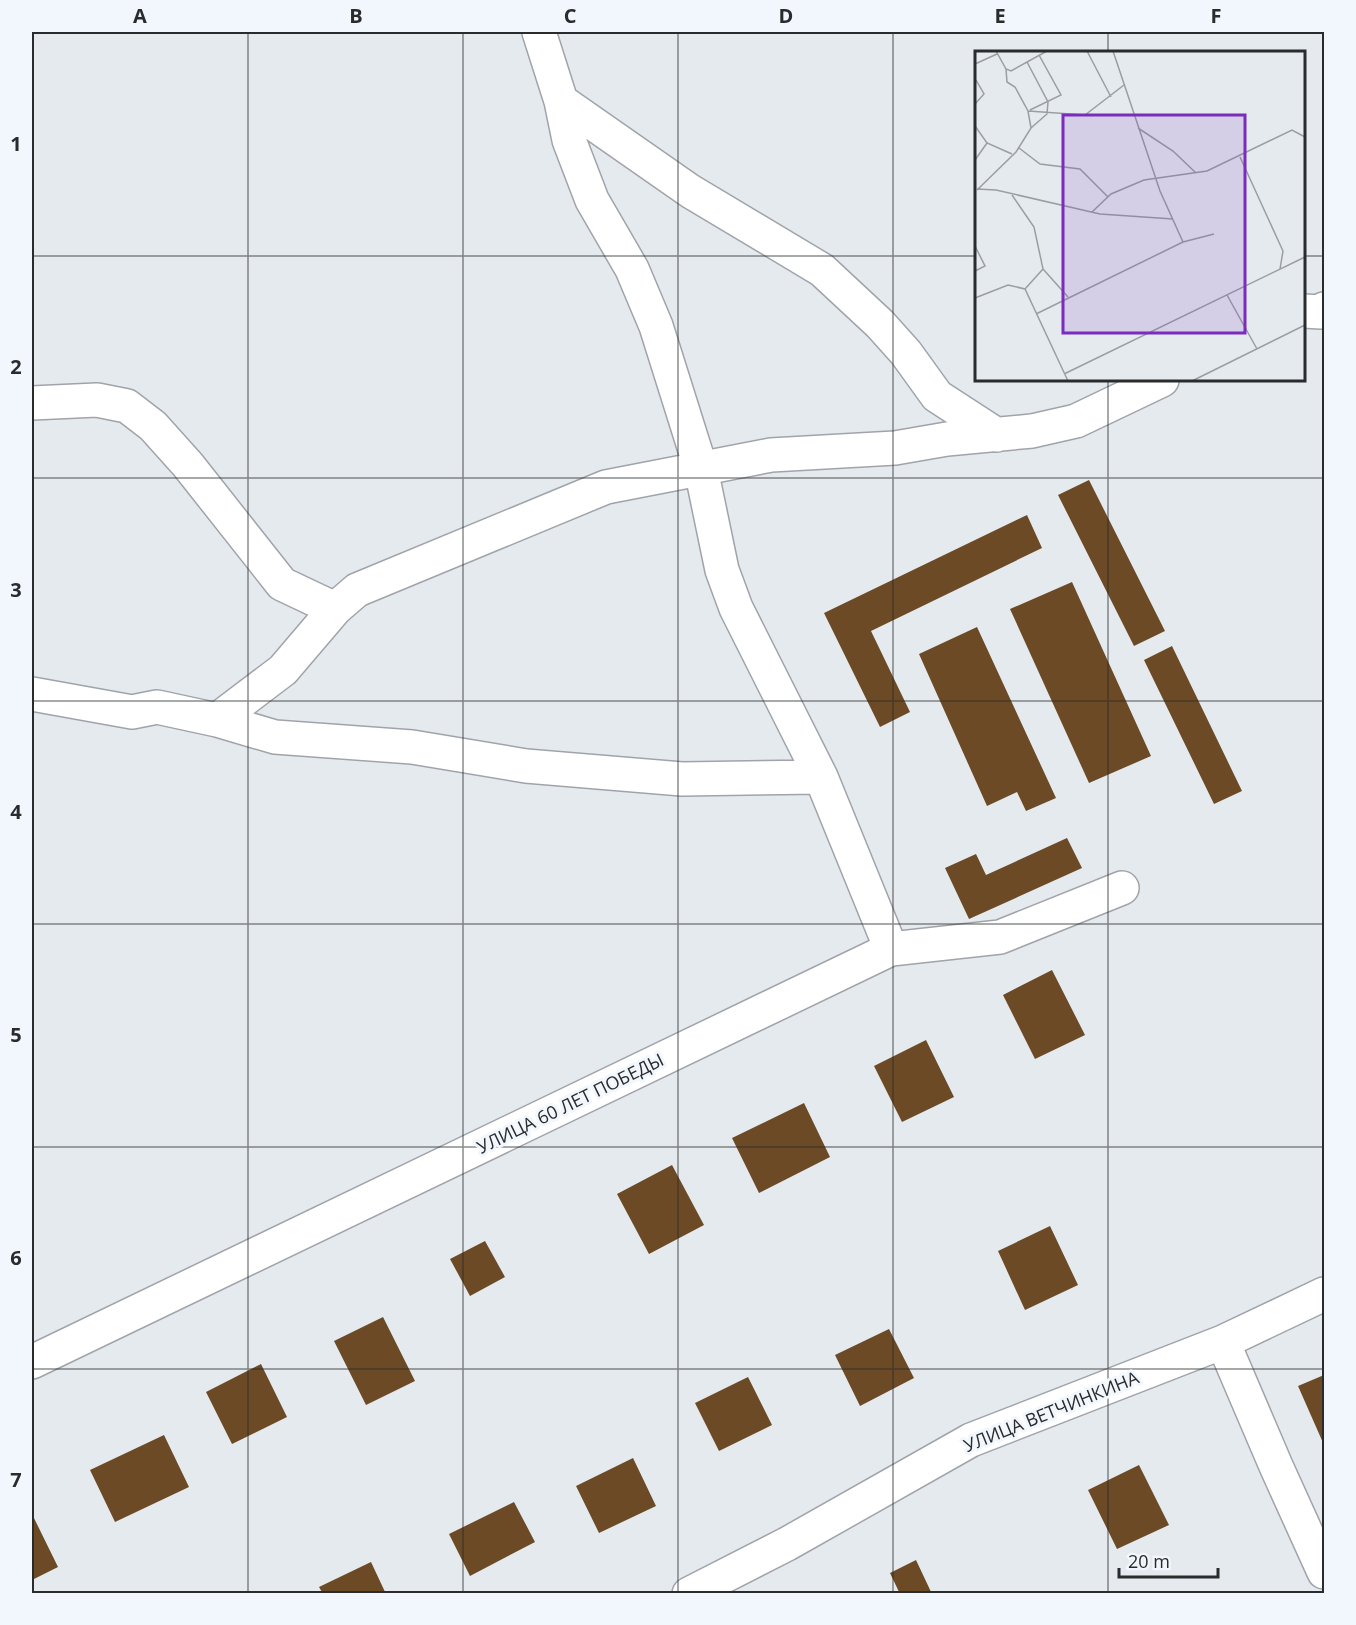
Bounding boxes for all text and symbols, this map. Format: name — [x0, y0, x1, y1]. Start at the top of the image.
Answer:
text: A — [133, 2, 147, 29]
text: B — [349, 2, 363, 29]
text: C — [564, 2, 577, 29]
text: D — [779, 2, 793, 29]
text: E — [994, 2, 1006, 29]
text: F — [1211, 2, 1221, 29]
inset map — [975, 51, 1305, 381]
text: 1 — [10, 130, 22, 157]
text: 2 — [10, 353, 22, 380]
text: 3 — [10, 576, 22, 603]
text: 4 — [10, 798, 22, 825]
text: 5 — [10, 1021, 22, 1048]
street label: УЛИЦА 60 ЛЕТ ПОБЕДЫ — [473, 1047, 667, 1159]
text: 6 — [10, 1244, 22, 1271]
street label: УЛИЦА ВЕТЧИНКИНА — [960, 1365, 1143, 1457]
text: 7 — [10, 1466, 22, 1493]
scale bar — [1119, 1541, 1218, 1579]
text: 20 m — [1128, 1549, 1170, 1573]

